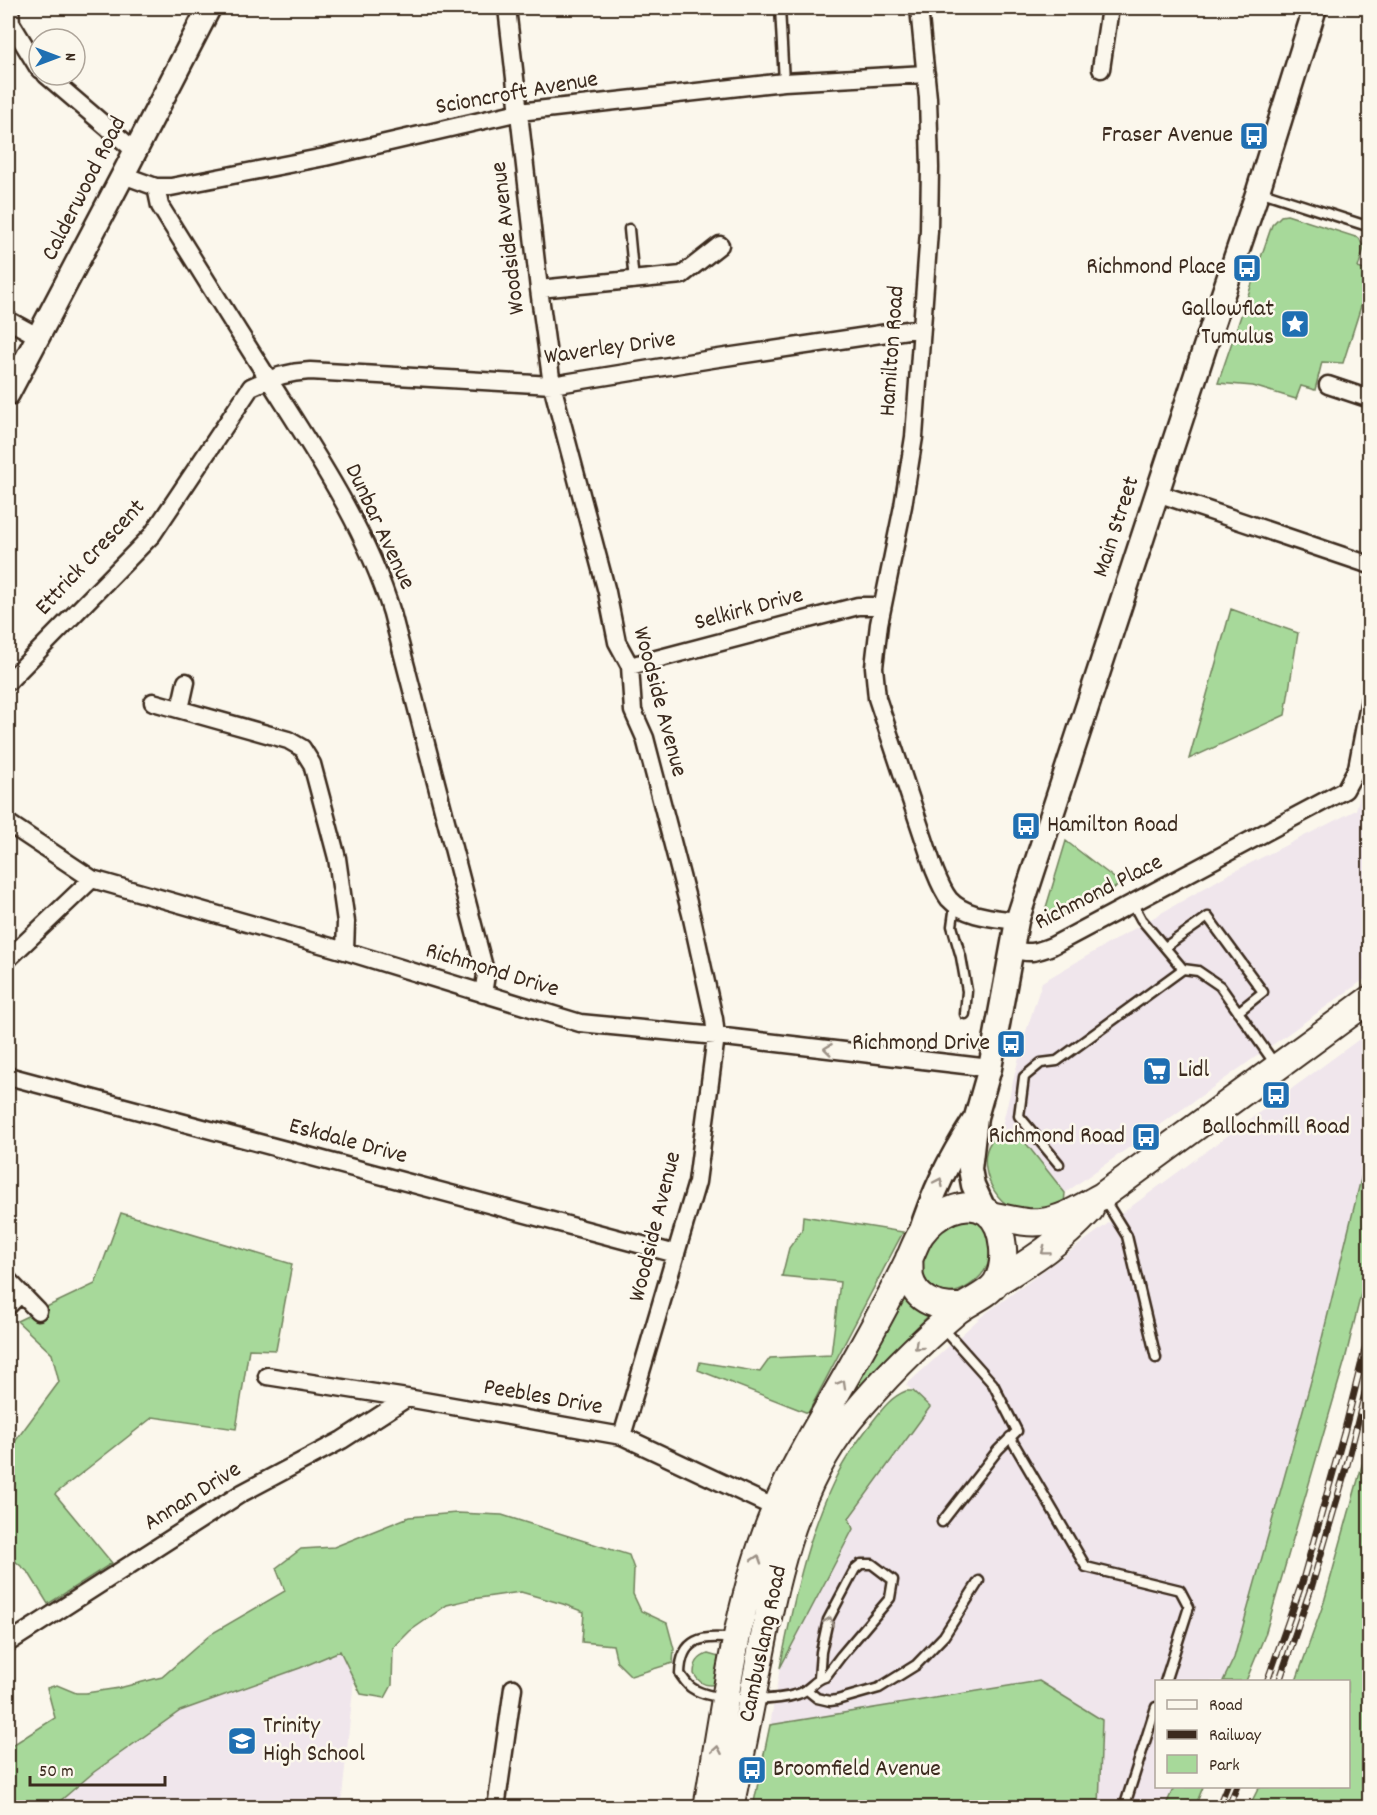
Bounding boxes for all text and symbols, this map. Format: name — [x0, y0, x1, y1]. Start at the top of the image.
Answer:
north arrow — [27, 27, 87, 87]
text: N — [58, 53, 81, 61]
street label: Scioncroft Avenue — [433, 63, 601, 125]
street label: Calderwood Road — [34, 111, 136, 267]
place label: Fraser Avenue — [1101, 119, 1233, 153]
bus stop icon: Fraser Avenue — [1238, 120, 1270, 152]
street label: Woodside Avenue — [483, 160, 535, 316]
place label: Richmond Place — [1086, 251, 1226, 285]
bus stop icon: Richmond Place — [1231, 252, 1263, 284]
street label: Hamilton Road — [871, 284, 915, 418]
place label: Gallowflat Tumulus — [1181, 293, 1274, 355]
place icon: Gallowflat Tumulus — [1279, 308, 1311, 340]
street label: Waverley Drive — [542, 323, 678, 375]
street label: Dunbar Avenue — [335, 458, 423, 596]
street label: Main Street — [1085, 472, 1149, 582]
street label: Ettrick Crescent — [28, 492, 154, 624]
street label: Selkirk Drive — [691, 579, 807, 641]
street label: Woodside Avenue — [623, 623, 695, 781]
place label: Hamilton Road — [1047, 809, 1178, 843]
bus stop icon: Hamilton Road — [1010, 810, 1042, 842]
street label: Richmond Place — [1029, 846, 1169, 940]
street label: Richmond Drive — [421, 935, 563, 1007]
place label: Richmond Drive — [852, 1027, 990, 1061]
bus stop icon: Richmond Drive — [995, 1028, 1027, 1060]
one-way arrow — [823, 1043, 832, 1056]
place label: Lidl — [1178, 1054, 1209, 1088]
supermarket icon: Lidl — [1141, 1055, 1173, 1087]
bus stop icon: Ballochmill Road — [1260, 1079, 1292, 1111]
street label: Eskdale Drive — [285, 1110, 411, 1174]
place label: Ballochmill Road — [1202, 1111, 1350, 1145]
place label: Richmond Road — [988, 1120, 1125, 1154]
bus stop icon: Richmond Road — [1130, 1121, 1162, 1153]
street label: Woodside Avenue — [621, 1148, 691, 1306]
one-way arrow — [932, 1177, 944, 1188]
one-way arrow — [1040, 1244, 1051, 1255]
one-way arrow — [914, 1339, 925, 1350]
street label: Peebles Drive — [481, 1371, 605, 1425]
one-way arrow — [834, 1380, 846, 1390]
street label: Annan Drive — [138, 1454, 248, 1540]
one-way arrow — [750, 1554, 762, 1565]
street label: Cambuslang Road — [731, 1563, 797, 1725]
one-way arrow — [822, 1616, 835, 1627]
legend — [1155, 1680, 1350, 1788]
text: Road — [1209, 1694, 1243, 1719]
place label: Trinity High School — [263, 1710, 365, 1772]
text: Railway — [1209, 1724, 1262, 1749]
school or university icon: Trinity High School — [226, 1725, 258, 1757]
one-way arrow — [710, 1745, 723, 1755]
scale bar — [30, 1749, 165, 1787]
place label: Broomfield Avenue — [773, 1753, 941, 1787]
bus stop icon: Broomfield Avenue — [736, 1754, 768, 1786]
text: Park — [1209, 1754, 1240, 1779]
text: 50 m — [39, 1760, 74, 1785]

